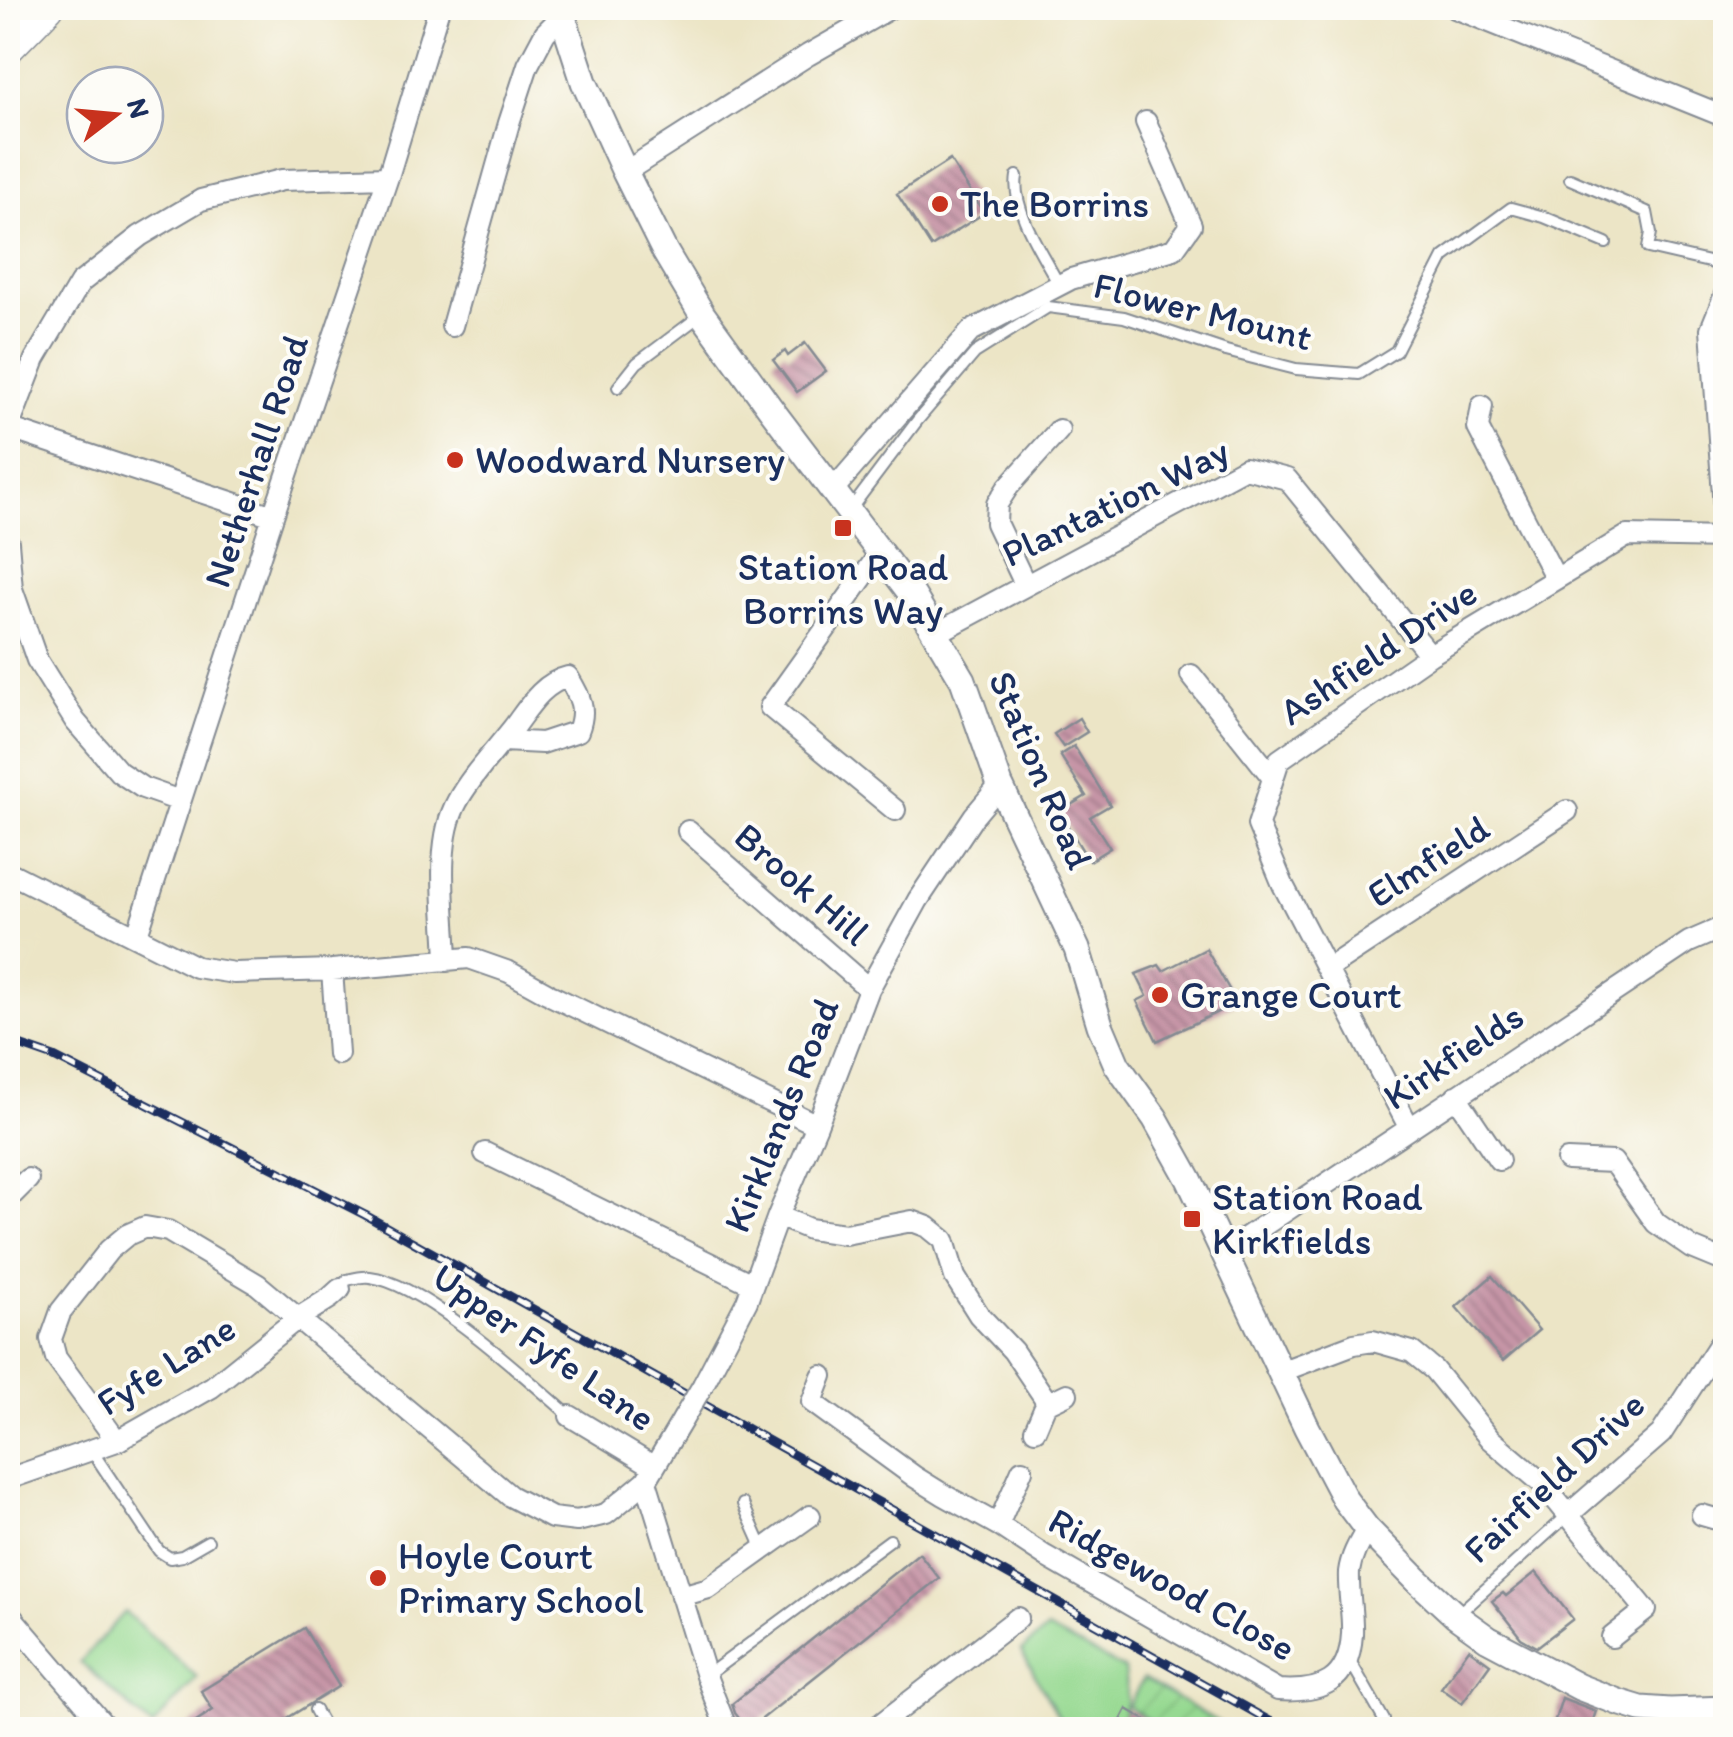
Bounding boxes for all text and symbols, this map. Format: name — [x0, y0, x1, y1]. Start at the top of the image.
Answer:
north arrow — [65, 65, 165, 165]
text: N — [120, 94, 158, 122]
place label: The Borrins — [960, 181, 1149, 227]
marker: The Borrins — [929, 193, 951, 215]
street label: Flower Mount — [1089, 262, 1317, 360]
street label: Netherhall Road — [194, 329, 318, 593]
street label: Plantation Way — [994, 427, 1236, 577]
place label: Woodward Nursery — [475, 437, 785, 483]
marker: Woodward Nursery — [444, 449, 466, 471]
marker: Station Road Borrins Way — [832, 517, 854, 539]
place label: Station Road Borrins Way — [738, 544, 948, 634]
street label: Ashfield Drive — [1270, 569, 1486, 735]
street label: Station Road — [979, 664, 1103, 876]
street label: Elmfield — [1358, 805, 1498, 917]
street label: Brook Hill — [725, 813, 879, 955]
place label: Grange Court — [1180, 972, 1402, 1018]
marker: Grange Court — [1149, 984, 1171, 1006]
street label: Kirklands Road — [713, 991, 849, 1239]
street label: Kirkfields — [1374, 992, 1532, 1120]
place label: Station Road Kirkfields — [1212, 1174, 1423, 1264]
marker: Station Road Kirkfields — [1181, 1208, 1203, 1230]
street label: Upper Fyfe Lane — [424, 1253, 664, 1441]
street label: Fyfe Lane — [88, 1304, 244, 1426]
street label: Fairfield Drive — [1454, 1381, 1654, 1573]
street label: Ridgewood Close — [1041, 1497, 1303, 1671]
place label: Hoyle Court Primary School — [398, 1533, 644, 1623]
marker: Hoyle Court Primary School — [367, 1567, 389, 1589]

